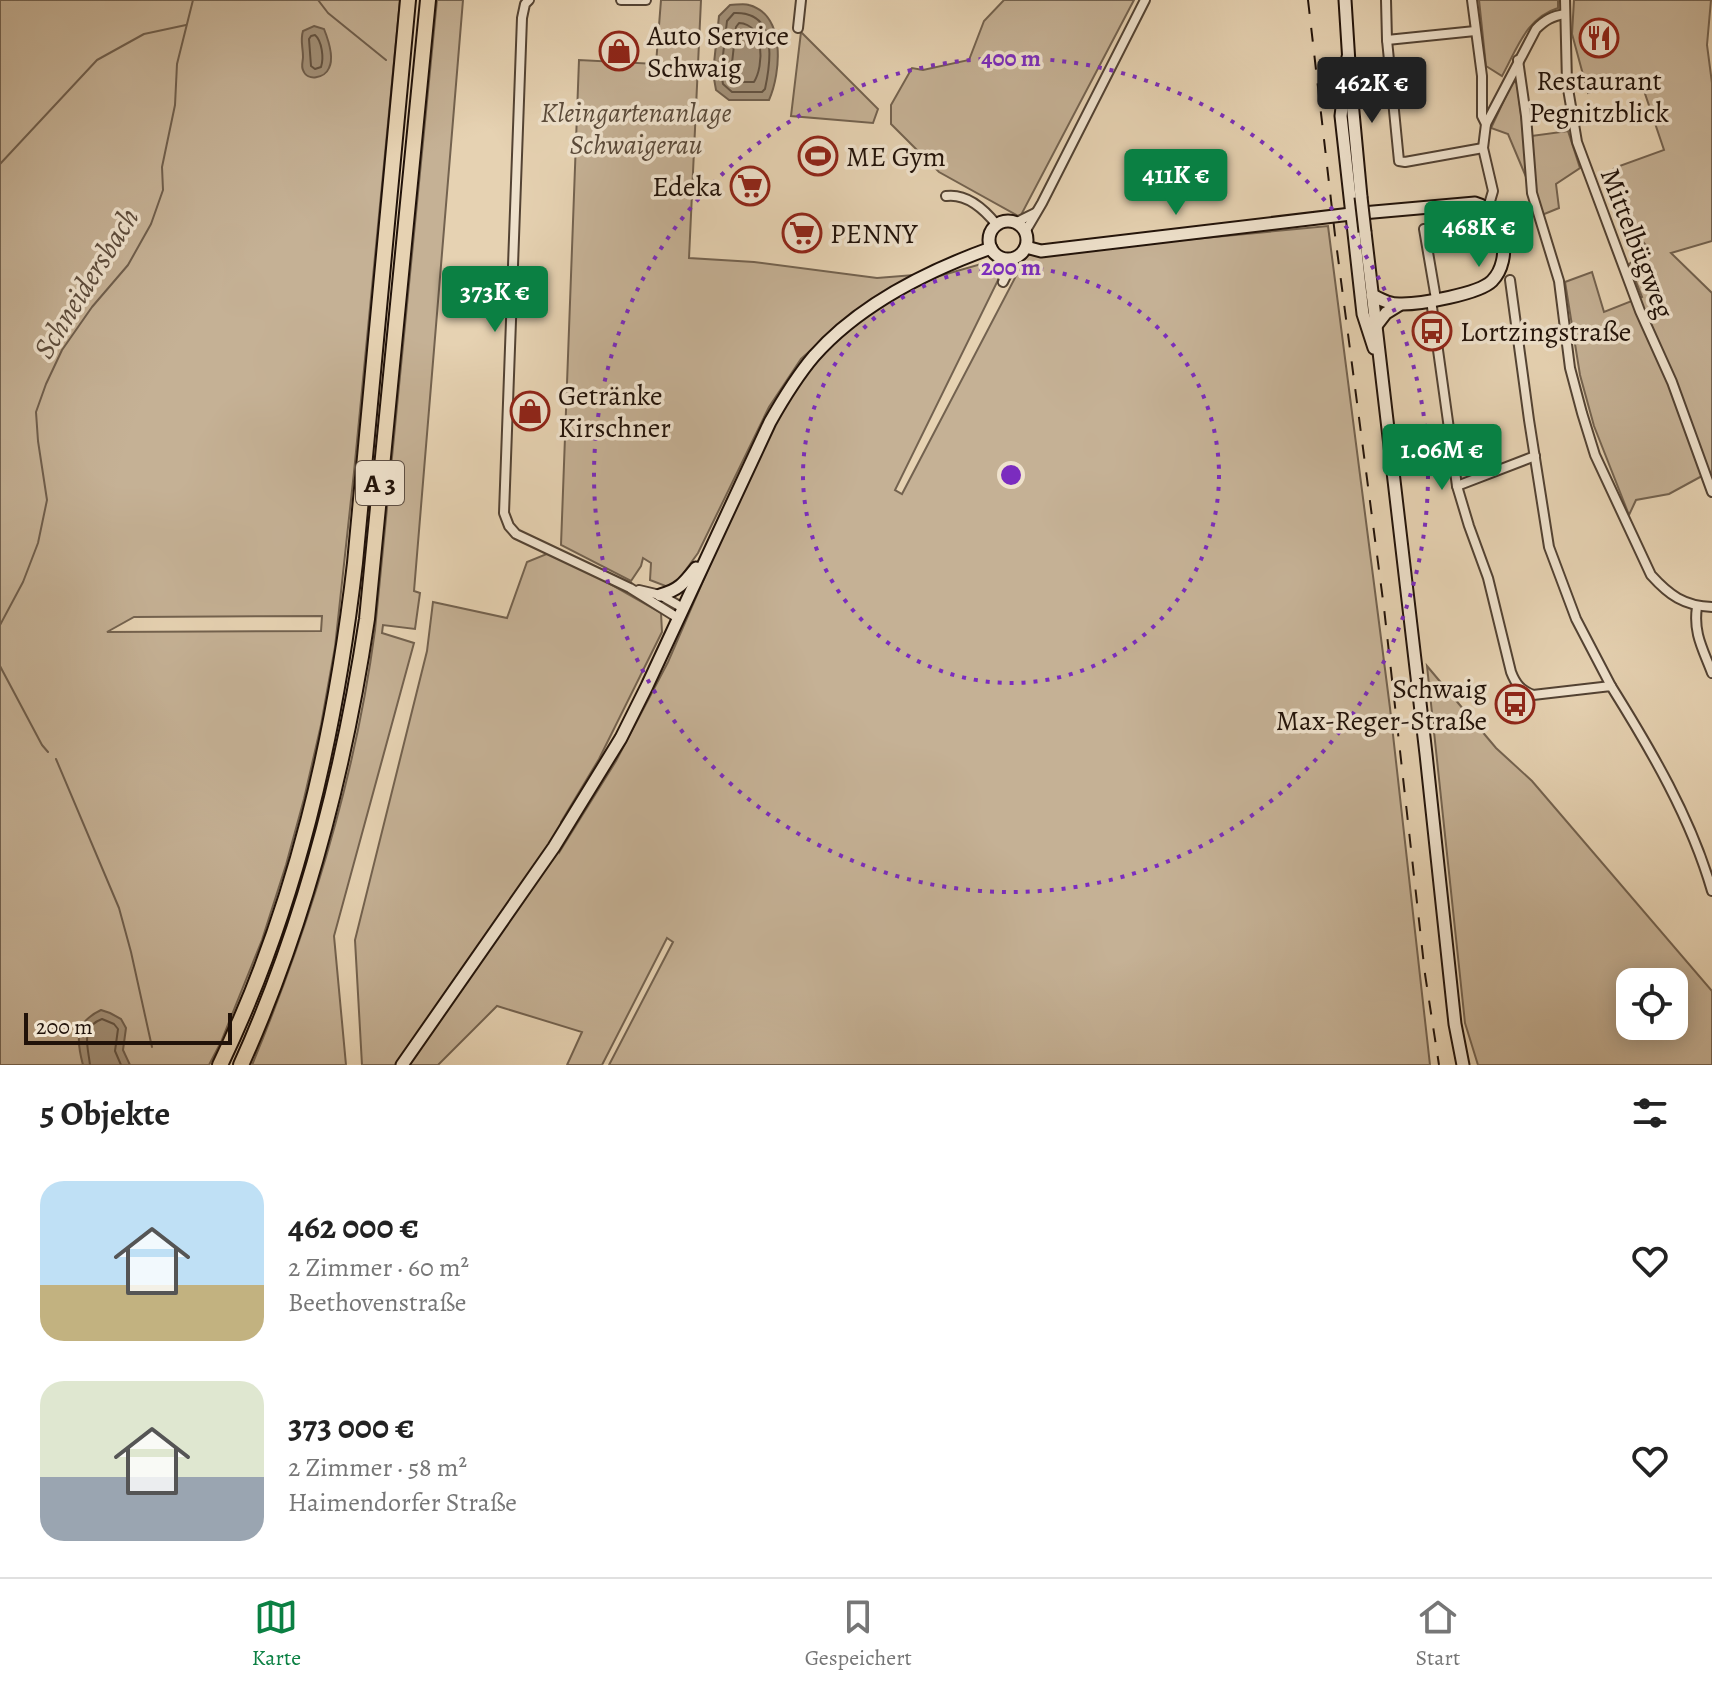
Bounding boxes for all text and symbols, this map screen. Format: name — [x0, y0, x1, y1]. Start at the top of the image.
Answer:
place label: Auto Service Schwaig — [646, 17, 789, 87]
restaurant icon: Restaurant Pegnitzblick — [1578, 17, 1620, 59]
shop icon: Auto Service Schwaig — [598, 30, 640, 72]
text: 400 m — [981, 42, 1041, 74]
pin: 462K € — [1307, 57, 1437, 125]
place label: Restaurant Pegnitzblick — [1529, 62, 1669, 132]
text: 462K € — [1335, 65, 1409, 100]
park label: Kleingartenanlage Schwaigerau — [540, 94, 732, 164]
sports icon: ME Gym — [797, 135, 839, 177]
place label: ME Gym — [846, 138, 946, 176]
pin: 411K € — [1111, 149, 1241, 217]
text: 411K € — [1142, 157, 1210, 192]
street label: Mittelbügweg — [1591, 163, 1683, 324]
supermarket icon: Edeka — [729, 165, 771, 207]
place label: Edeka — [652, 168, 722, 206]
water label: Schneidersbach — [24, 200, 148, 366]
pin: 468K € — [1414, 201, 1544, 269]
text: 468K € — [1442, 209, 1516, 244]
supermarket icon: PENNY — [781, 212, 823, 254]
place label: PENNY — [830, 215, 918, 253]
text: 200 m — [981, 251, 1041, 283]
pin: 373K € — [430, 266, 560, 334]
text: 373K € — [460, 274, 530, 309]
bus stop icon: Lortzingstraße — [1411, 310, 1453, 352]
place label: Lortzingstraße — [1460, 313, 1631, 351]
place label: Getränke Kirschner — [558, 377, 671, 447]
shop icon: Getränke Kirschner — [509, 390, 551, 432]
pin: 1.06M € — [1368, 424, 1516, 492]
text: 1.06M € — [1401, 432, 1484, 467]
road number: A 3 — [356, 461, 404, 505]
centre of rings — [997, 461, 1025, 489]
place label: Schwaig Max-Reger-Straße — [1276, 670, 1487, 740]
bus stop icon: Schwaig Max-Reger-Straße — [1494, 683, 1536, 725]
map controls — [1616, 968, 1688, 1040]
button: locate — [1616, 968, 1688, 1040]
scale bar — [24, 1009, 232, 1045]
text: 200 m — [36, 1012, 93, 1042]
text: 5 Objekte — [40, 1090, 170, 1137]
icon: filters — [1628, 1091, 1672, 1135]
text: 462 000 € — [288, 1203, 419, 1250]
icon: home — [104, 1213, 200, 1309]
icon: heart — [1628, 1239, 1672, 1283]
text: 2 Zimmer · 60 m² — [288, 1250, 469, 1285]
text: Beethovenstraße — [288, 1285, 466, 1320]
text: 373 000 € — [288, 1403, 414, 1450]
icon: home — [104, 1413, 200, 1509]
icon: heart — [1628, 1439, 1672, 1483]
text: 2 Zimmer · 58 m² — [288, 1450, 467, 1485]
text: Haimendorfer Straße — [288, 1485, 517, 1520]
tab: Karte — [252, 1595, 301, 1673]
tab: Gespeichert — [805, 1595, 912, 1673]
tab: Start — [1415, 1595, 1460, 1673]

